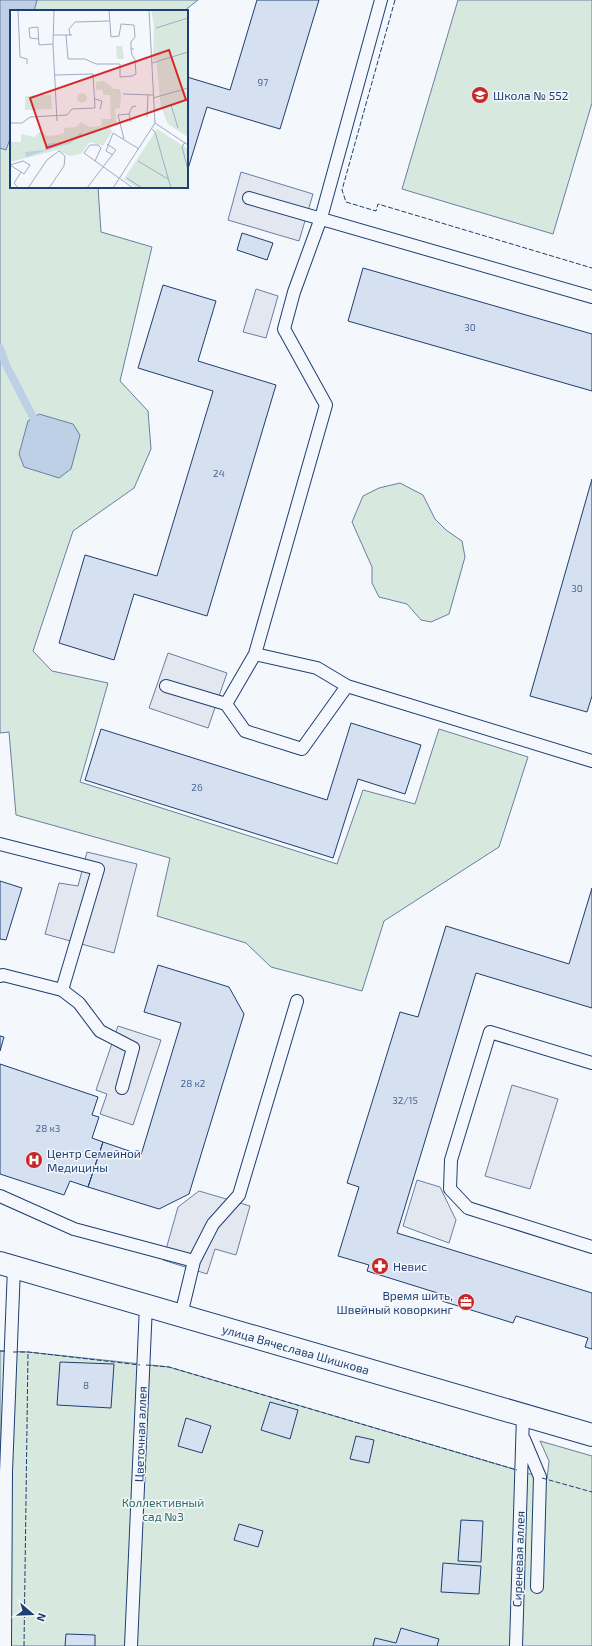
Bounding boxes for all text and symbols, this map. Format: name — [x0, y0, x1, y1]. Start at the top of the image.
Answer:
inset map — [10, 10, 188, 188]
house number: 97 — [258, 76, 268, 88]
school or university icon: Школа № 552 — [470, 85, 490, 105]
place label: Школа № 552 — [493, 88, 569, 102]
house number: 30 — [464, 321, 476, 333]
house number: 24 — [213, 467, 225, 479]
house number: 30 — [571, 582, 583, 594]
house number: 26 — [191, 781, 203, 793]
house number: 28 к2 — [181, 1077, 206, 1089]
house number: 32/15 — [392, 1094, 418, 1106]
house number: 28 к3 — [36, 1122, 60, 1134]
place label: Центр Семейной Медицины — [47, 1146, 141, 1174]
hospital icon: Центр Семейной Медицины — [24, 1150, 44, 1170]
pharmacy icon: Невис — [370, 1256, 390, 1276]
place label: Невис — [393, 1259, 427, 1273]
place label: Время шить, Швейный коворкинг — [337, 1288, 453, 1316]
office icon: Время шить, Швейный коворкинг — [456, 1292, 476, 1312]
street label: улица Вячеслава Шишкова — [220, 1321, 371, 1378]
house number: 8 — [83, 1379, 89, 1391]
street label: Цветочная аллея — [131, 1386, 149, 1482]
park label: Коллективный сад №3 — [122, 1495, 204, 1523]
street label: Сиреневая аллея — [509, 1511, 527, 1607]
north arrow — [12, 1594, 52, 1634]
text: N — [34, 1612, 49, 1623]

